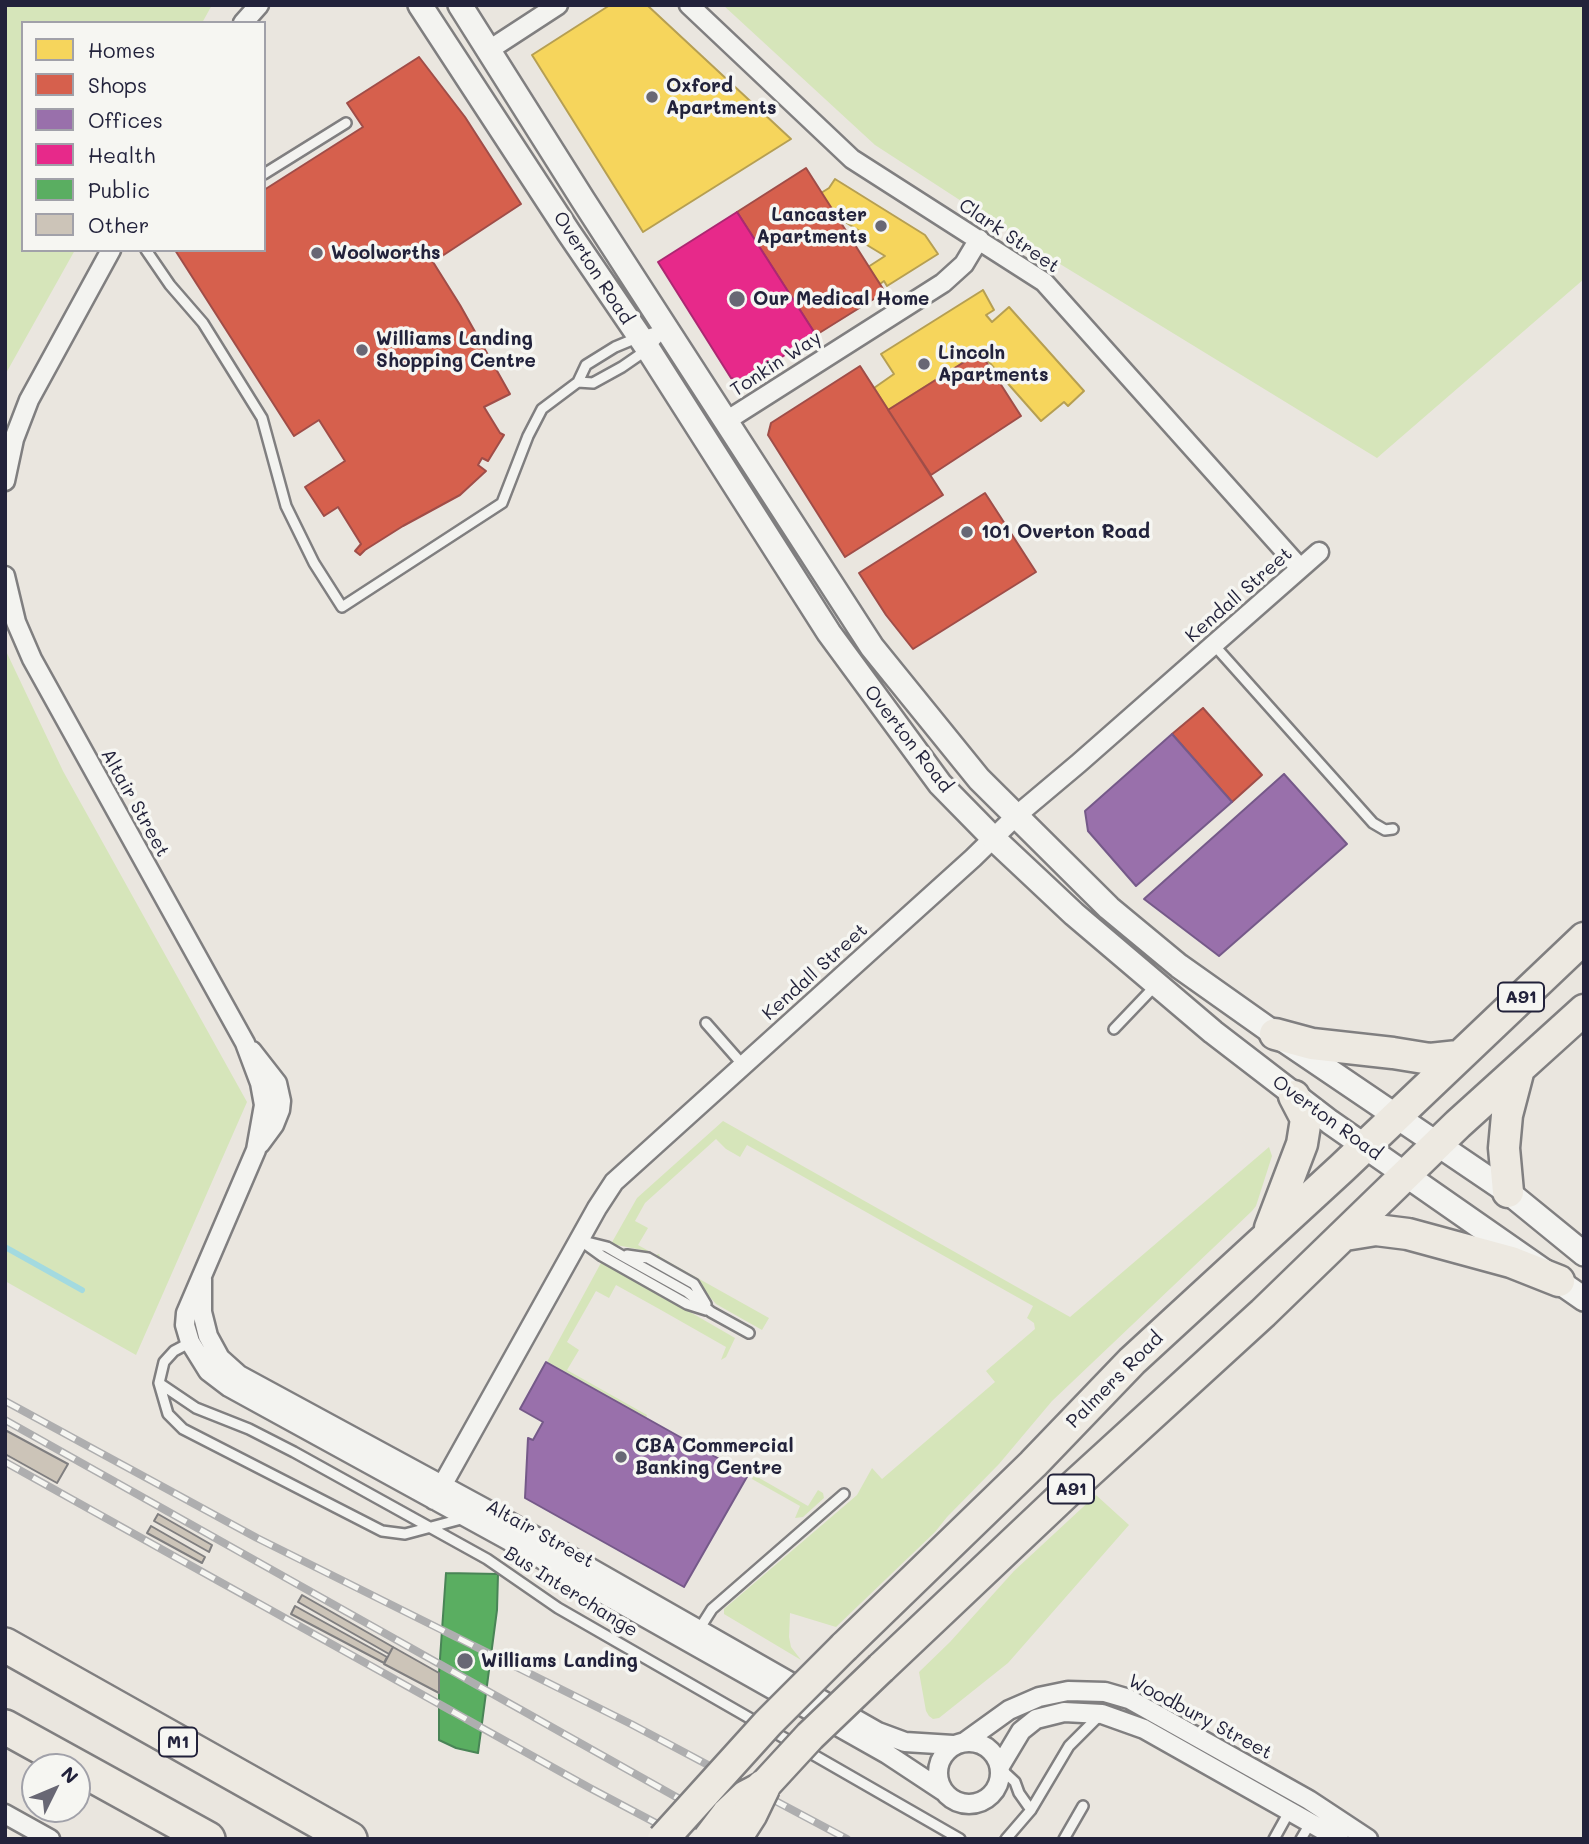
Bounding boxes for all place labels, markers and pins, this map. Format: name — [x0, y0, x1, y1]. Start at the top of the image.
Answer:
place label: Oxford Apartments — [666, 75, 777, 119]
marker: Oxford Apartments — [644, 89, 660, 105]
place label: Lancaster Apartments — [756, 204, 867, 248]
marker: Lancaster Apartments — [873, 218, 889, 234]
place label: Woolworths — [331, 242, 440, 264]
marker: Woolworths — [309, 245, 325, 261]
place label: Our Medical Home — [753, 288, 929, 310]
marker: Our Medical Home — [727, 289, 747, 309]
place label: Williams Landing Shopping Centre — [376, 328, 536, 372]
marker: Williams Landing Shopping Centre — [354, 342, 370, 358]
place label: Lincoln Apartments — [938, 342, 1049, 386]
marker: Lincoln Apartments — [916, 356, 932, 372]
place label: 101 Overton Road — [981, 521, 1150, 543]
marker: 101 Overton Road — [959, 524, 975, 540]
place label: CBA Commercial Banking Centre — [635, 1435, 794, 1479]
marker: CBA Commercial Banking Centre — [613, 1449, 629, 1465]
place label: Williams Landing — [481, 1650, 638, 1672]
marker: Williams Landing — [455, 1651, 475, 1671]

